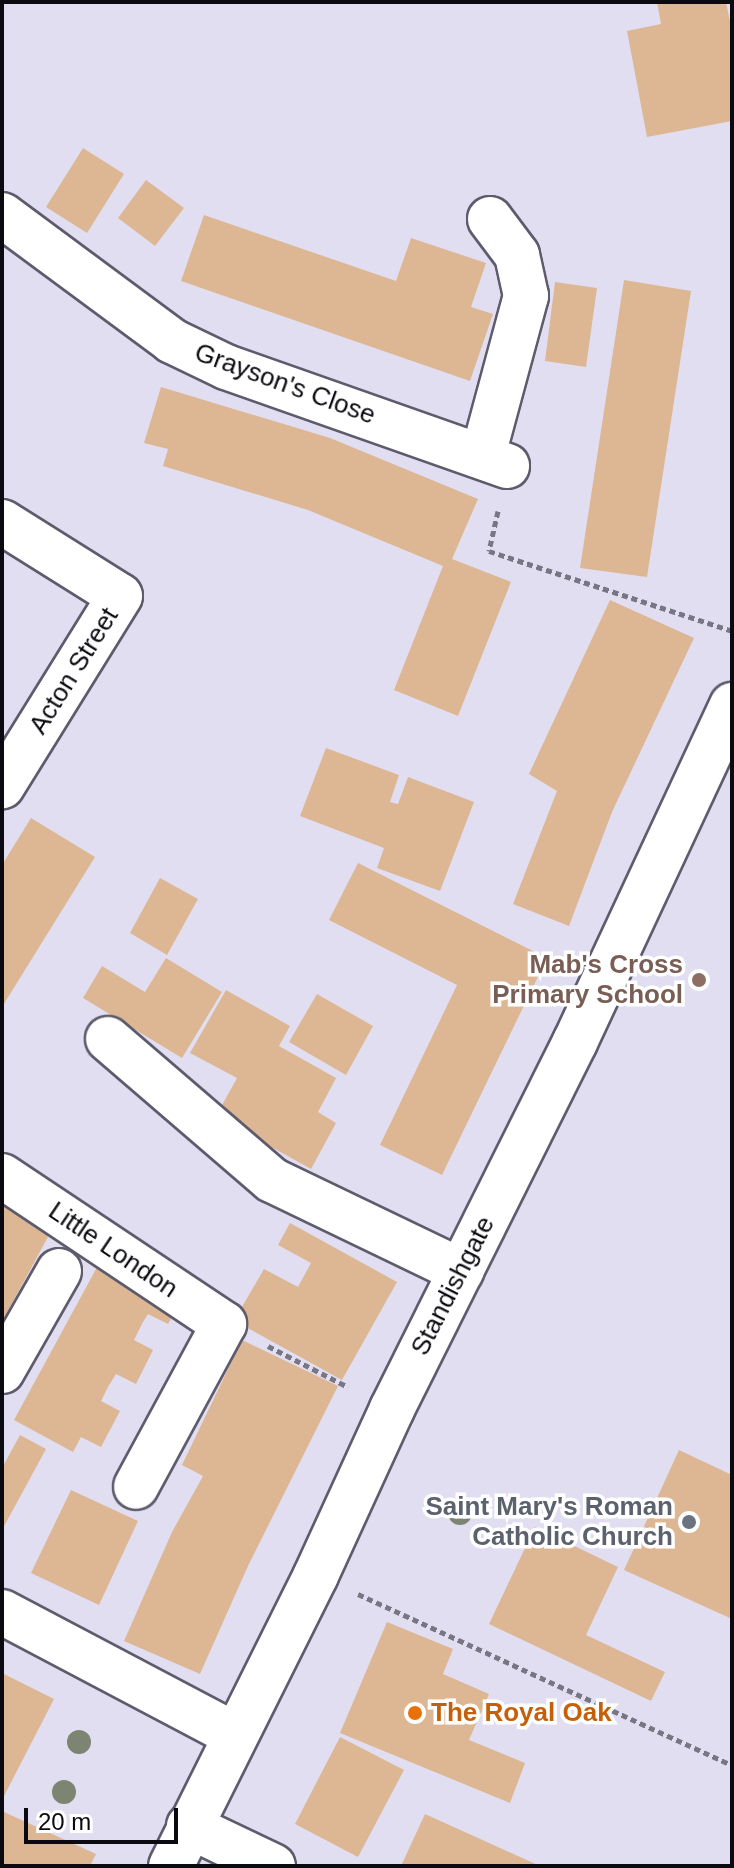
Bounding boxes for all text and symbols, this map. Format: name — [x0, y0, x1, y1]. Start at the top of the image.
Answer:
street label: Grayson's Close — [190, 337, 380, 431]
street label: Acton Street — [23, 602, 125, 740]
place label: Mab's Cross Primary School — [492, 949, 683, 1010]
marker: Mab's Cross Primary School — [690, 971, 708, 989]
street label: Little London — [43, 1195, 183, 1305]
street label: Standishgate — [405, 1211, 501, 1361]
place label: Saint Mary's Roman Catholic Church — [426, 1491, 673, 1552]
marker: Saint Mary's Roman Catholic Church — [680, 1513, 698, 1531]
place label: The Royal Oak — [431, 1697, 612, 1729]
marker: The Royal Oak — [406, 1704, 424, 1722]
scale bar — [28, 1792, 182, 1842]
text: 20 m — [38, 1808, 91, 1835]

